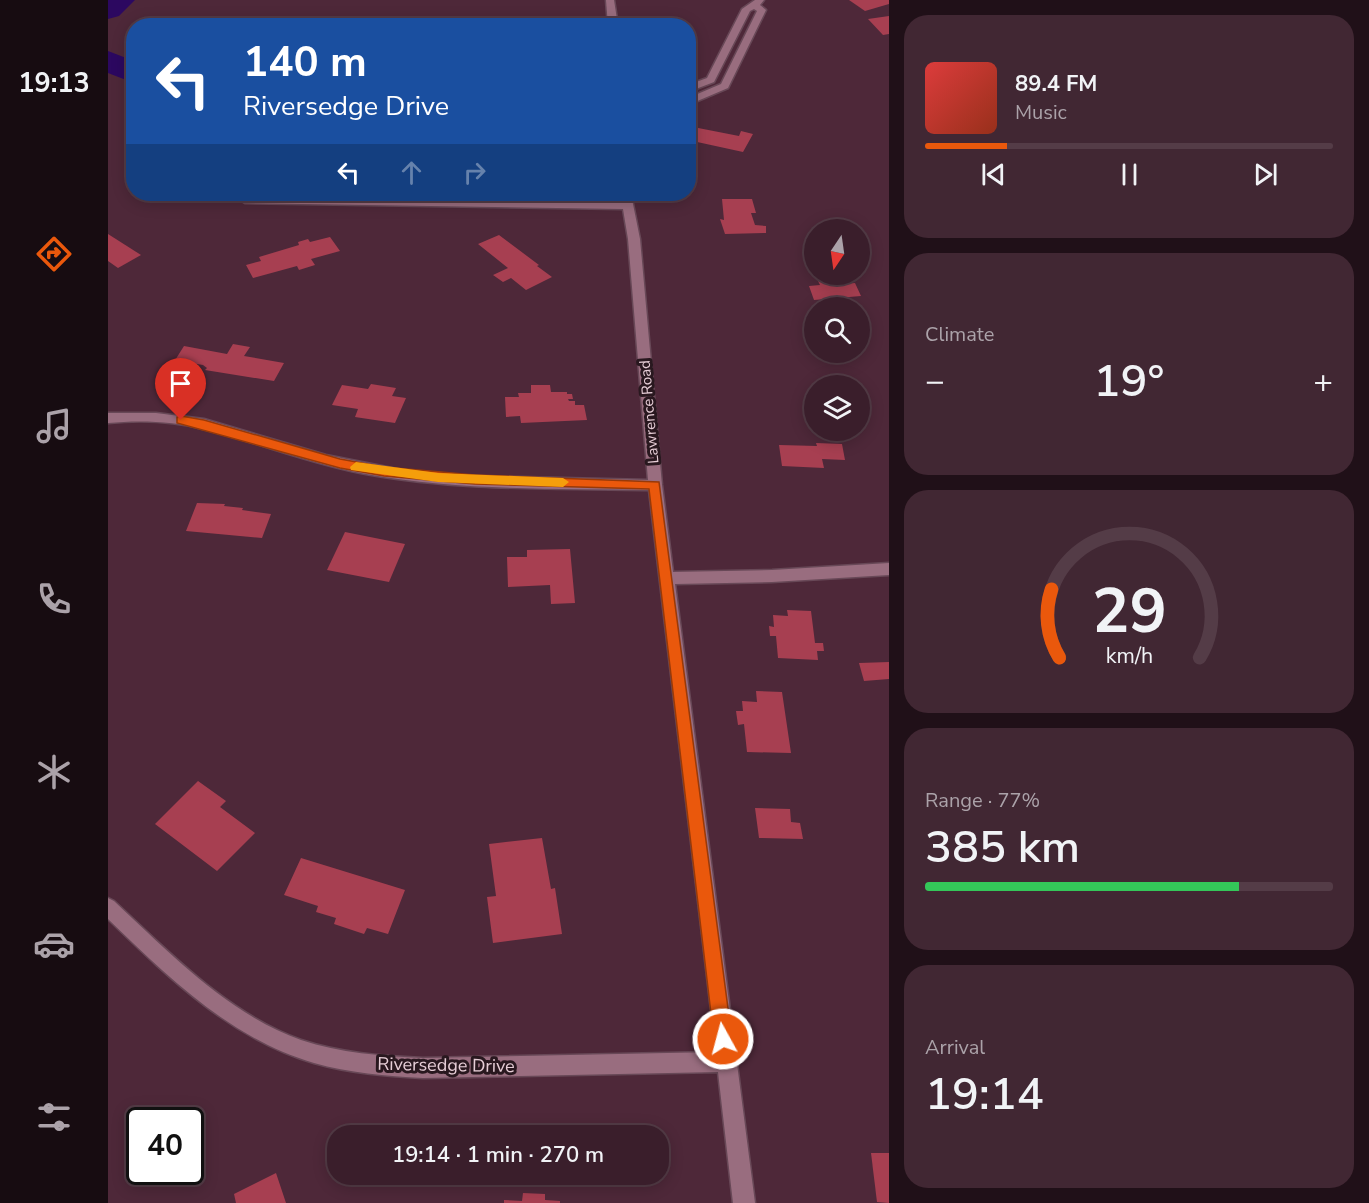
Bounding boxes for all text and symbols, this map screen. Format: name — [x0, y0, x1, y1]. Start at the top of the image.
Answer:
text: 140 m — [243, 34, 367, 91]
icon: left — [144, 42, 222, 120]
text: 19:13 — [18, 65, 90, 102]
text: 89.4 FM — [1015, 69, 1097, 99]
text: Riversedge Drive — [243, 88, 449, 125]
text: Music — [1015, 99, 1067, 126]
icon: left — [332, 156, 365, 189]
icon: ahead — [395, 156, 428, 189]
icon: right — [458, 156, 491, 189]
icon: previous — [977, 158, 1010, 191]
icon: pause — [1113, 158, 1146, 191]
icon: next — [1249, 158, 1282, 191]
north arrow — [804, 219, 870, 285]
map controls — [804, 219, 870, 441]
icon: directions — [33, 233, 75, 275]
button: search — [804, 297, 870, 363]
text: Climate — [925, 321, 994, 348]
text: 19° — [1094, 351, 1164, 412]
pin — [155, 358, 206, 420]
street label: Lawrence Road — [635, 359, 663, 465]
text: − — [925, 359, 945, 404]
text: + — [1313, 359, 1333, 404]
icon: arrive — [164, 367, 197, 400]
button: layers — [804, 375, 870, 441]
icon: music — [33, 405, 75, 447]
text: 29 — [1092, 570, 1166, 655]
icon: phone — [33, 578, 75, 620]
text: km/h — [1105, 642, 1153, 672]
icon: climate — [33, 751, 75, 793]
text: Range · 77% — [925, 787, 1040, 814]
text: 385 km — [925, 817, 1080, 878]
icon: car — [33, 923, 75, 965]
position arrow — [691, 1007, 755, 1071]
text: Arrival — [925, 1034, 985, 1061]
street label: Riversedge Drive — [377, 1052, 515, 1078]
text: 19:14 — [925, 1064, 1044, 1125]
icon: filters — [33, 1096, 75, 1138]
speed limit sign: 40 — [126, 1107, 204, 1185]
text: 19:14 · 1 min · 270 m — [392, 1140, 604, 1170]

